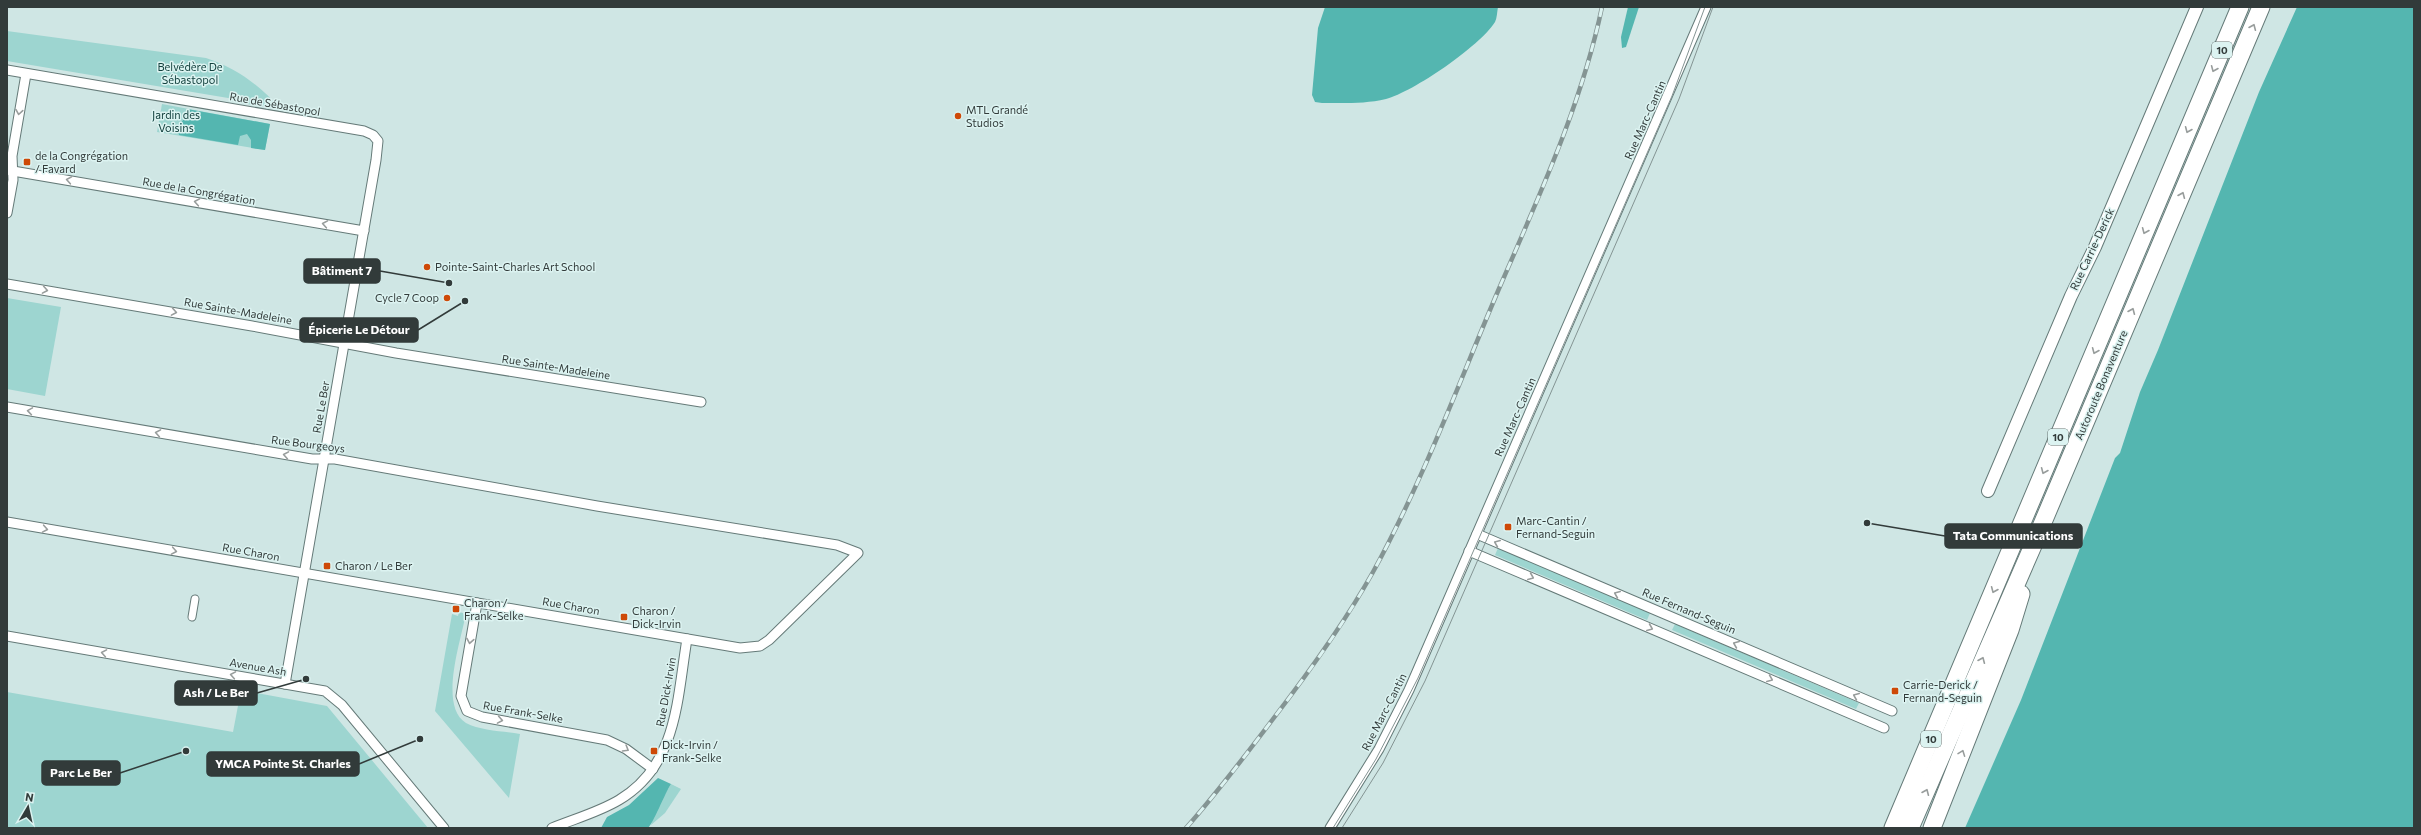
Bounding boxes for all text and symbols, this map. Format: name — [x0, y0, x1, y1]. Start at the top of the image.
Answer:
one-way arrow — [2248, 24, 2256, 32]
road number: 10 — [2212, 42, 2232, 58]
park label: Belvédère De Sébastopol — [157, 60, 223, 86]
one-way arrow — [2210, 65, 2218, 72]
street label: Rue Marc-Cantin — [1621, 78, 1668, 161]
street label: Rue de Sébastopol — [229, 89, 322, 118]
place label: MTL Grandé Studios — [966, 103, 1028, 129]
park label: Jardin des Voisins — [152, 108, 200, 134]
one-way arrow — [15, 109, 24, 115]
marker: MTL Grandé Studios — [953, 111, 963, 121]
one-way arrow — [2185, 126, 2193, 133]
place label: de la Congrégation / Favard — [35, 149, 128, 175]
marker: de la Congrégation / Favard — [22, 157, 32, 167]
street label: Rue de la Congrégation — [142, 174, 257, 207]
one-way arrow — [66, 177, 72, 185]
one-way arrow — [2177, 192, 2185, 199]
one-way arrow — [194, 199, 200, 207]
street label: Rue Carrie-Derick — [2067, 206, 2116, 292]
one-way arrow — [322, 220, 328, 229]
one-way arrow — [2142, 228, 2150, 235]
callout: Bâtiment 7 — [304, 259, 380, 283]
place label: Pointe-Saint-Charles Art School — [435, 260, 595, 273]
marker: Pointe-Saint-Charles Art School — [422, 262, 432, 272]
text: Bâtiment 7 — [312, 263, 373, 277]
one-way arrow — [42, 285, 49, 294]
place label: Cycle 7 Coop — [375, 291, 439, 304]
marker: Cycle 7 Coop — [442, 293, 452, 303]
street label: Rue Sainte-Madeleine — [183, 295, 293, 326]
one-way arrow — [170, 307, 177, 316]
one-way arrow — [2127, 308, 2135, 315]
callout: Épicerie Le Détour — [300, 318, 418, 342]
text: Épicerie Le Détour — [308, 322, 410, 336]
street label: Autoroute Bonaventure — [2072, 328, 2130, 442]
one-way arrow — [2091, 347, 2099, 354]
street label: Rue Sainte-Madeleine — [501, 352, 611, 382]
street label: Rue Marc-Cantin — [1491, 375, 1538, 458]
street label: Rue Le Ber — [310, 379, 332, 434]
one-way arrow — [27, 407, 33, 416]
one-way arrow — [155, 429, 161, 438]
road number: 10 — [2048, 429, 2068, 445]
street label: Rue Bourgeoys — [270, 433, 346, 454]
one-way arrow — [283, 451, 289, 460]
one-way arrow — [2041, 466, 2049, 474]
place label: Marc-Cantin / Fernand-Seguin — [1516, 514, 1595, 540]
marker: Marc-Cantin / Fernand-Seguin — [1503, 522, 1513, 532]
one-way arrow — [42, 524, 49, 533]
callout: Tata Communications — [1945, 524, 2082, 548]
text: Tata Communications — [1953, 528, 2074, 542]
street label: Rue Charon — [221, 540, 281, 563]
one-way arrow — [1494, 540, 1501, 548]
one-way arrow — [171, 546, 177, 554]
place label: Charon / Le Ber — [335, 559, 413, 572]
marker: Charon / Le Ber — [322, 561, 332, 571]
one-way arrow — [1526, 572, 1534, 580]
street label: Rue Fernand-Seguin — [1640, 585, 1738, 636]
one-way arrow — [1990, 587, 1998, 594]
one-way arrow — [1613, 590, 1620, 598]
street label: Rue Charon — [541, 594, 601, 617]
place label: Charon / Frank-Selke — [464, 596, 524, 622]
marker: Charon / Frank-Selke — [451, 604, 461, 614]
place label: Charon / Dick-Irvin — [632, 604, 681, 630]
marker: Charon / Dick-Irvin — [619, 612, 629, 622]
one-way arrow — [1646, 623, 1654, 631]
one-way arrow — [466, 638, 475, 644]
one-way arrow — [1733, 641, 1740, 649]
one-way arrow — [101, 649, 107, 658]
street label: Avenue Ash — [229, 655, 288, 678]
street label: Rue Dick-Irvin — [653, 656, 678, 728]
one-way arrow — [1977, 656, 1985, 664]
one-way arrow — [229, 671, 236, 679]
street label: Rue Marc-Cantin — [1358, 671, 1409, 753]
one-way arrow — [1767, 674, 1774, 682]
place label: Carrie-Derick / Fernand-Seguin — [1903, 678, 1982, 704]
callout: Ash / Le Ber — [175, 681, 257, 705]
text: Ash / Le Ber — [183, 685, 249, 699]
marker: Carrie-Derick / Fernand-Seguin — [1890, 686, 1900, 696]
one-way arrow — [1852, 692, 1859, 700]
street label: Rue Frank-Selke — [482, 698, 564, 725]
one-way arrow — [497, 716, 503, 724]
road number: 10 — [1921, 731, 1941, 747]
place label: Dick-Irvin / Frank-Selke — [662, 738, 722, 764]
one-way arrow — [622, 744, 629, 752]
marker: Dick-Irvin / Frank-Selke — [649, 746, 659, 756]
one-way arrow — [1957, 749, 1965, 756]
callout: YMCA Pointe St. Charles — [207, 752, 359, 776]
text: YMCA Pointe St. Charles — [215, 756, 351, 770]
callout: Parc Le Ber — [42, 761, 120, 785]
text: Parc Le Ber — [50, 765, 112, 779]
north arrow — [8, 787, 48, 827]
one-way arrow — [1921, 789, 1929, 796]
text: N — [25, 790, 35, 804]

